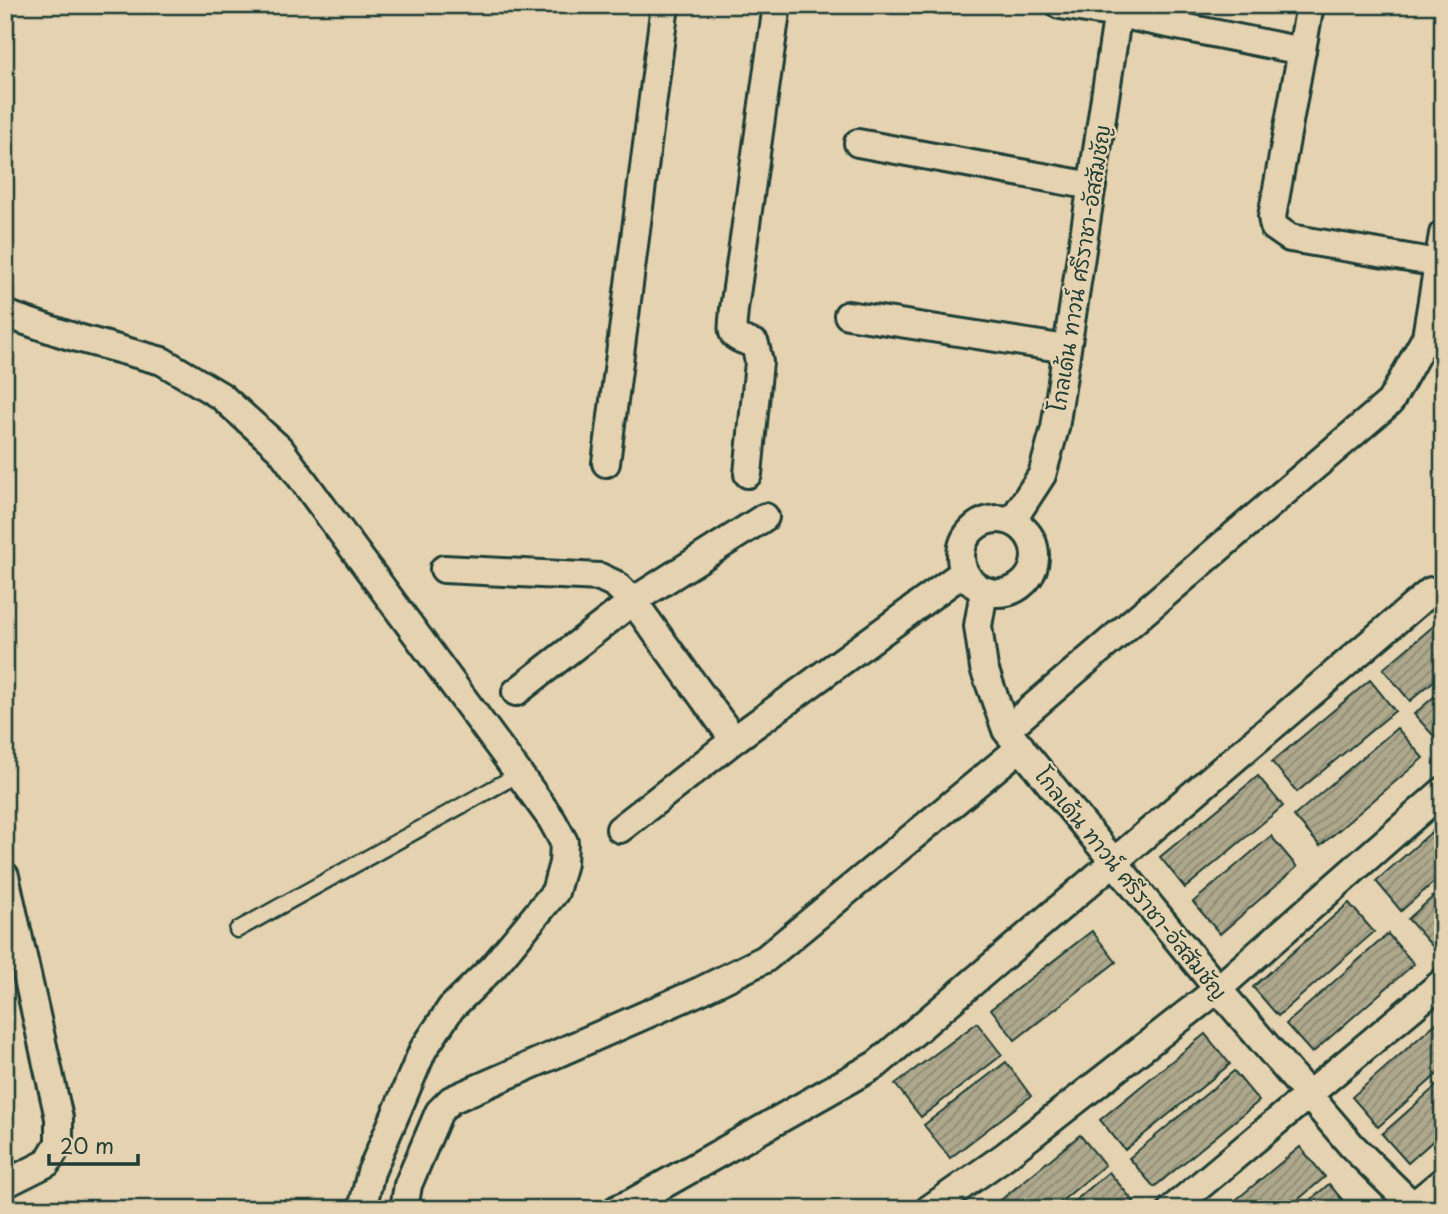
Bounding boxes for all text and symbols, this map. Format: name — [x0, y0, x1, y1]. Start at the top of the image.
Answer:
street label: โกลเด้น ทาวน์ ศรีราชา-อัสสัมชัญ — [1041, 122, 1117, 414]
street label: โกลเด้น ทาวน์ ศรีราชา-อัสสัมชัญ — [1028, 760, 1236, 1006]
scale bar — [49, 1123, 138, 1167]
text: 20 m — [60, 1129, 114, 1161]

